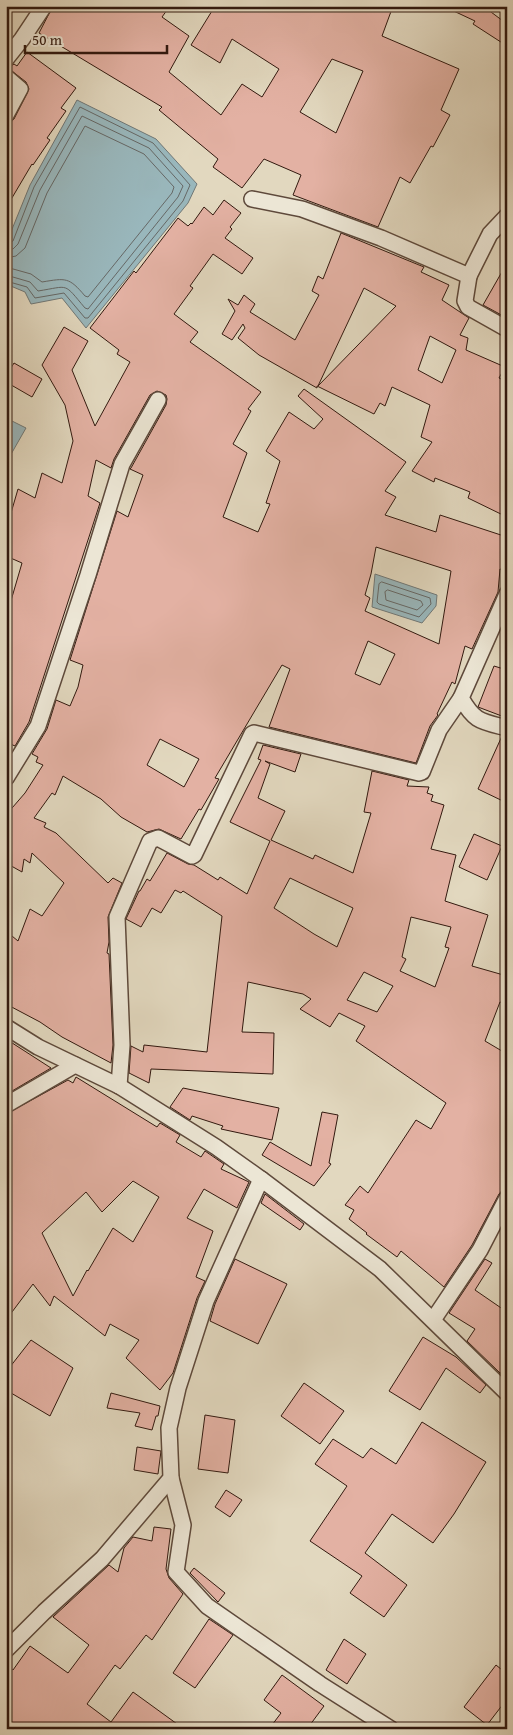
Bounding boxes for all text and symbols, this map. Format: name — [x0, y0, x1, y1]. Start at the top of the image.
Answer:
scale bar — [25, 22, 168, 54]
text: 50 m — [32, 29, 63, 50]

